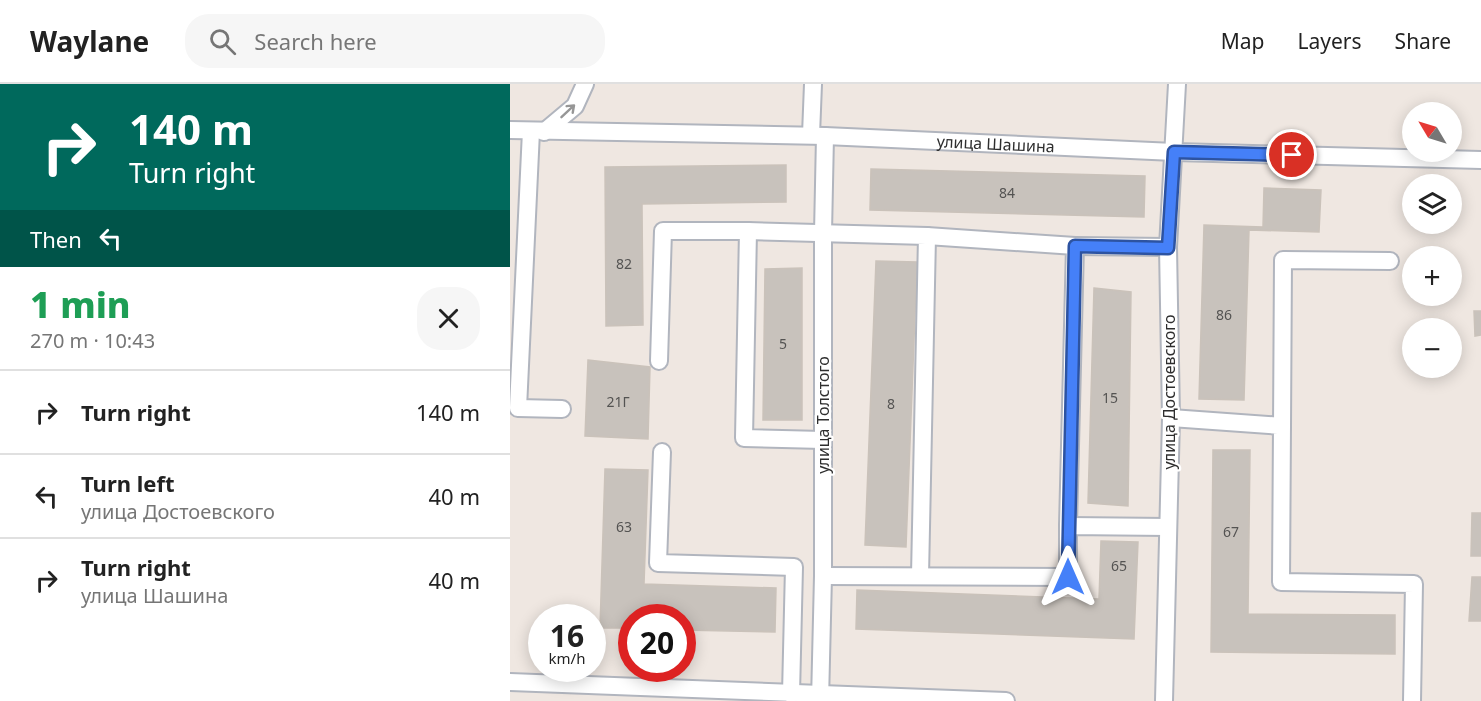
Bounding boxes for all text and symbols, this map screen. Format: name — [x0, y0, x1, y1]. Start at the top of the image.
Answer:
search box — [185, 14, 605, 68]
text: Waylane — [30, 22, 149, 60]
icon: search — [206, 25, 239, 58]
text: Search here — [254, 26, 377, 56]
text: Map — [1221, 27, 1265, 55]
text: Layers — [1298, 27, 1362, 55]
text: Share — [1395, 27, 1451, 55]
text: 140 m — [129, 100, 253, 157]
north arrow — [1402, 102, 1462, 162]
map controls — [1402, 102, 1462, 378]
one-way arrow — [561, 103, 576, 118]
icon: right — [30, 108, 108, 186]
pin — [1266, 129, 1317, 180]
street label: улица Шашина — [936, 130, 1055, 158]
icon: arrive — [1275, 138, 1308, 171]
text: Turn right — [129, 154, 255, 191]
button: layers — [1402, 174, 1462, 234]
house number: 84 — [999, 183, 1015, 202]
icon: left — [94, 222, 127, 255]
text: Then — [30, 224, 82, 254]
button: + — [1402, 246, 1462, 306]
house number: 82 — [616, 254, 632, 273]
text: 1 min — [30, 280, 131, 329]
button: close — [417, 287, 480, 350]
house number: 86 — [1216, 305, 1232, 324]
street label: улица Достоевского — [1158, 314, 1180, 470]
button: − — [1402, 318, 1462, 378]
text: 270 m · 10:43 — [30, 327, 155, 354]
house number: 5 — [779, 334, 787, 353]
street label: улица Толстого — [812, 356, 834, 474]
house number: 15 — [1102, 388, 1118, 407]
house number: 21Г — [606, 392, 630, 411]
house number: 8 — [887, 394, 895, 413]
icon: right — [30, 396, 63, 429]
text: Turn right — [81, 397, 191, 427]
text: 140 m — [416, 397, 480, 427]
text: Turn left — [81, 468, 175, 498]
icon: left — [30, 480, 63, 513]
text: 40 m — [429, 481, 480, 511]
text: улица Достоевского — [81, 498, 275, 525]
house number: 63 — [616, 517, 632, 536]
house number: 67 — [1223, 522, 1239, 541]
position arrow — [1036, 545, 1100, 609]
text: Turn right — [81, 552, 191, 582]
house number: 65 — [1111, 556, 1127, 575]
icon: right — [30, 564, 63, 597]
text: 40 m — [429, 565, 480, 595]
text: улица Шашина — [81, 582, 228, 609]
speed limit sign: 20 — [618, 604, 696, 682]
text: 16 — [550, 615, 584, 656]
text: km/h — [549, 648, 585, 668]

